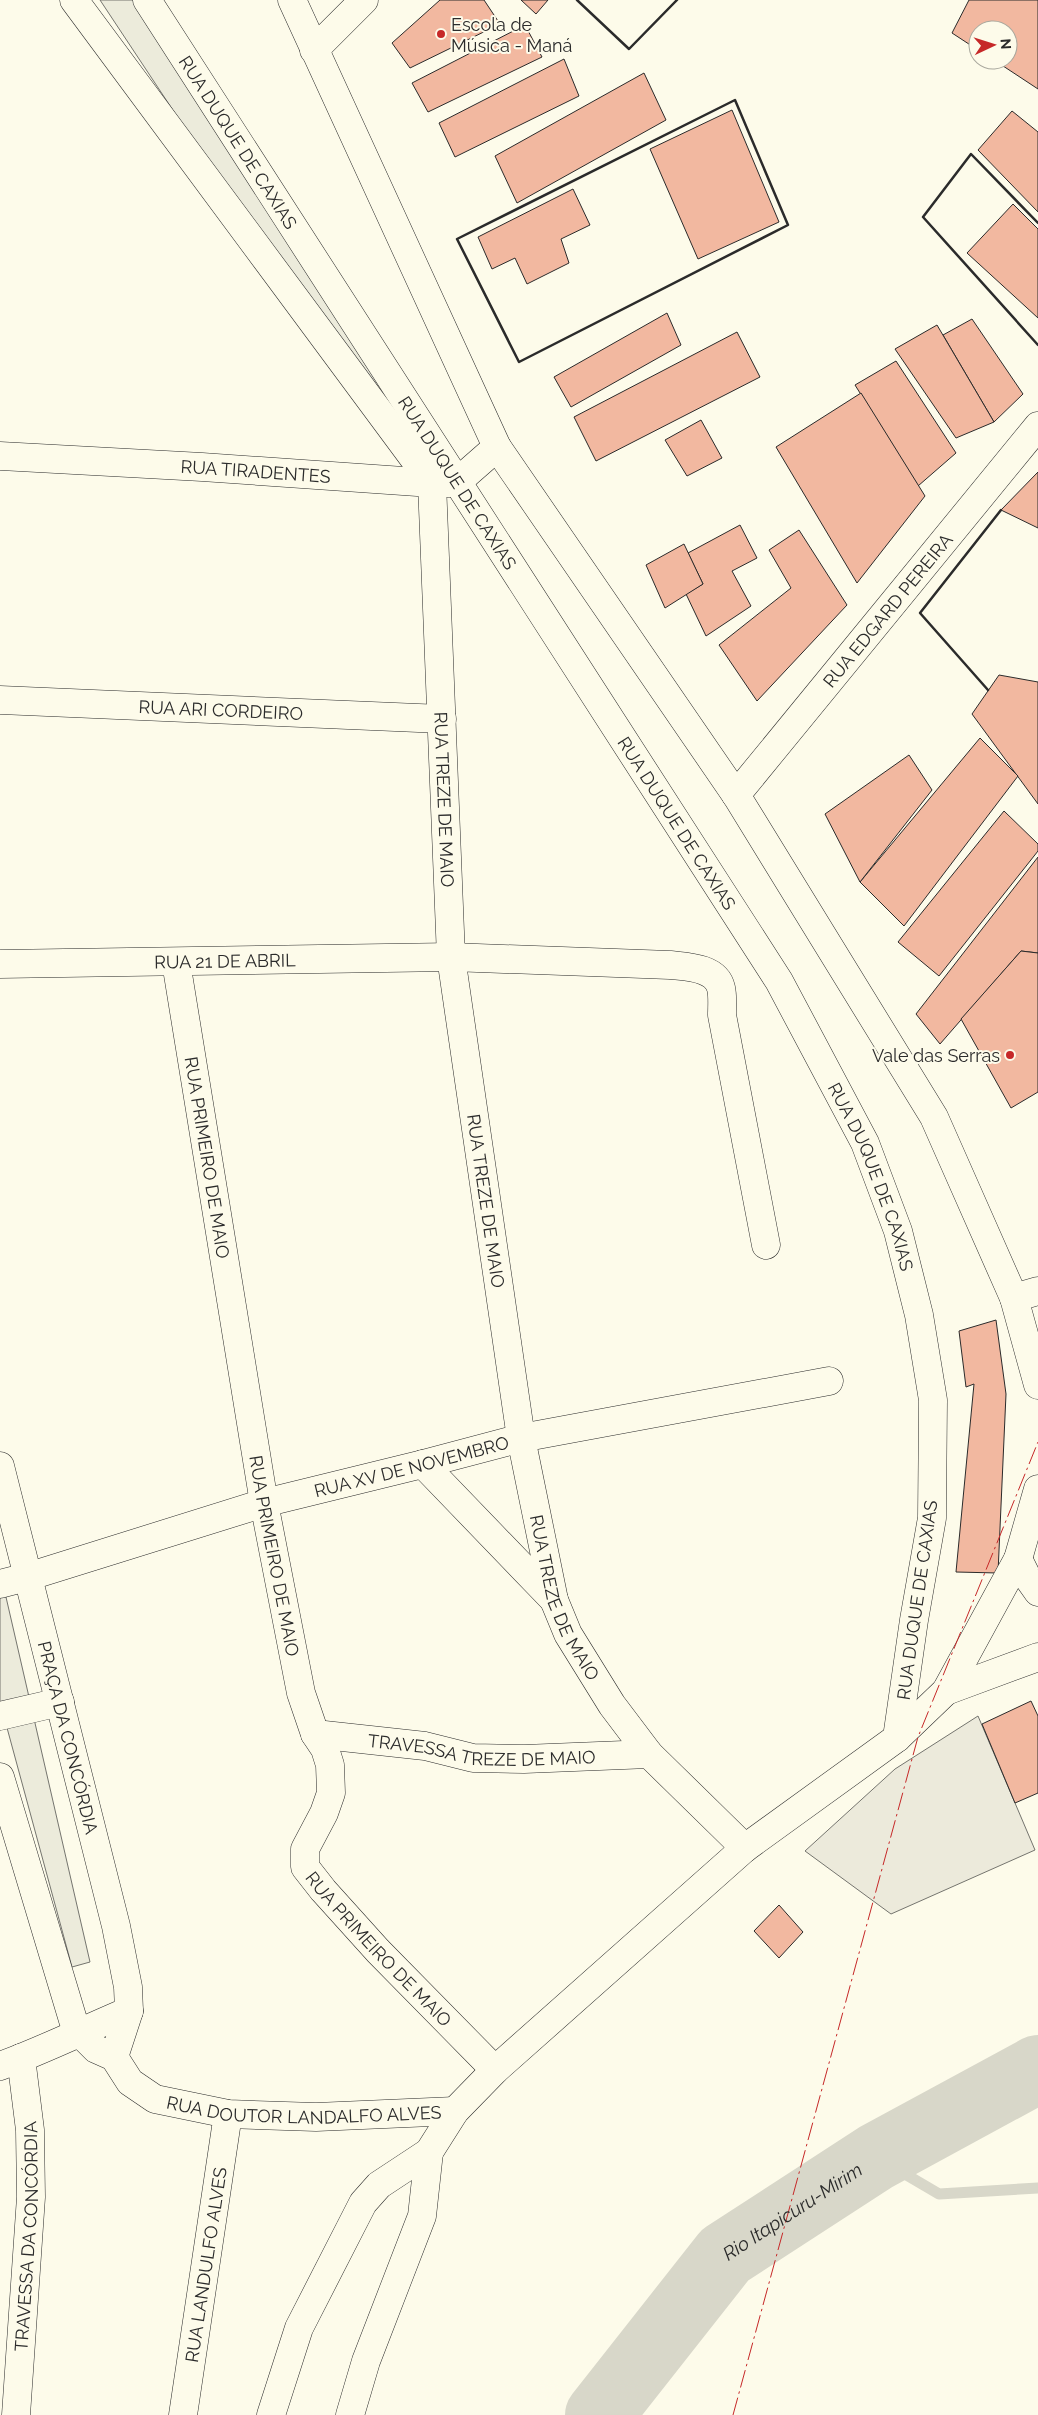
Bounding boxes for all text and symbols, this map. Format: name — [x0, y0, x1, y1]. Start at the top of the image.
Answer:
place label: Escola de Música - Maná — [451, 14, 572, 56]
north arrow — [968, 20, 1018, 70]
marker: Escola de Música - Maná — [435, 28, 447, 40]
text: N — [998, 38, 1014, 50]
street label: RUA DUQUE DE CAXIAS — [175, 52, 302, 233]
street label: RUA DUQUE DE CAXIAS — [394, 392, 521, 573]
street label: RUA TIRADENTES — [180, 455, 331, 486]
street label: RUA EDGARD PEREIRA — [818, 529, 956, 691]
street label: RUA ARI CORDEIRO — [138, 695, 303, 724]
street label: RUA TREZE DE MAIO — [431, 711, 459, 888]
street label: RUA DUQUE DE CAXIAS — [614, 733, 741, 914]
street label: RUA 21 DE ABRIL — [154, 949, 296, 972]
place label: Vale das Serras — [872, 1045, 1000, 1066]
marker: Vale das Serras — [1004, 1049, 1016, 1061]
street label: RUA PRIMEIRO DE MAIO — [181, 1055, 235, 1260]
street label: RUA DUQUE DE CAXIAS — [824, 1079, 918, 1273]
street label: RUA TREZE DE MAIO — [463, 1112, 510, 1289]
street label: RUA XV DE NOVEMBRO — [312, 1431, 511, 1501]
street label: RUA PRIMEIRO DE MAIO — [246, 1454, 304, 1658]
street label: RUA DUQUE DE CAXIAS — [893, 1499, 941, 1701]
street label: RUA TREZE DE MAIO — [526, 1513, 604, 1684]
street label: PRAÇA DA CONCÓRDIA — [34, 1639, 103, 1836]
street label: TRAVESSA TREZE DE MAIO — [367, 1729, 596, 1770]
street label: RUA PRIMEIRO DE MAIO — [302, 1867, 456, 2030]
street label: RUA DOUTOR LANDALFO ALVES — [165, 2091, 442, 2128]
street label: TRAVESSA DA CONCÓRDIA — [10, 2120, 42, 2352]
water label: Rio Itapicuru-Mirim — [719, 2158, 866, 2265]
street label: RUA LANDULFO ALVES — [180, 2165, 230, 2364]

